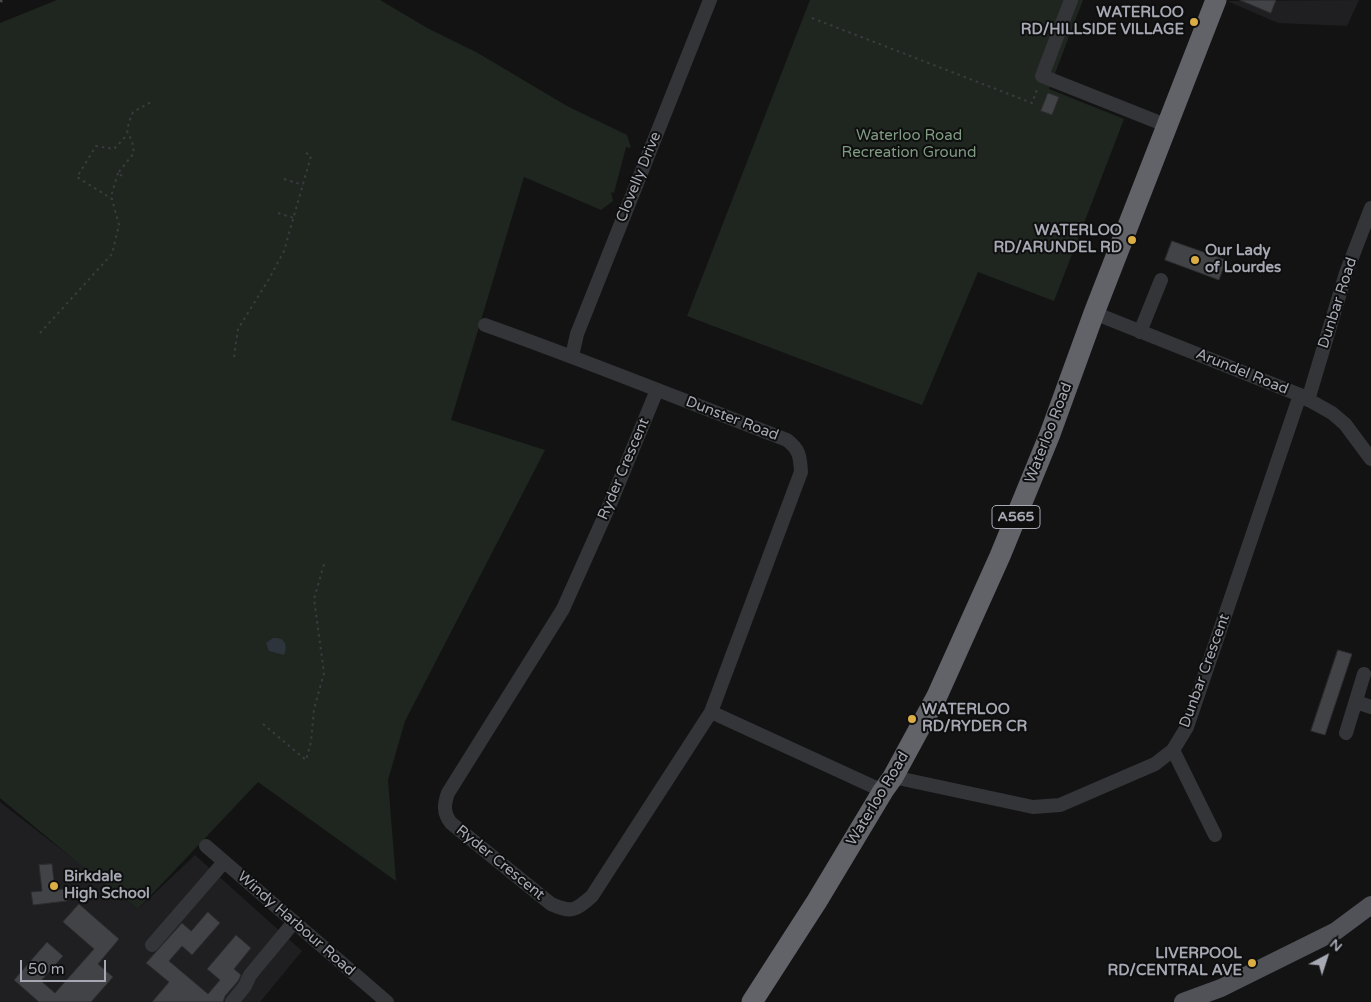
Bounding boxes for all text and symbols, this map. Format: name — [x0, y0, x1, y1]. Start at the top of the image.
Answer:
place label: WATERLOO RD/HILLSIDE VILLAGE — [1021, 4, 1184, 39]
marker: WATERLOO RD/HILLSIDE VILLAGE — [1188, 16, 1200, 28]
park label: Waterloo Road Recreation Ground — [842, 127, 976, 162]
street label: Clovelly Drive — [613, 129, 665, 225]
place label: WATERLOO RD/ARUNDEL RD — [993, 222, 1122, 257]
marker: WATERLOO RD/ARUNDEL RD — [1126, 234, 1138, 246]
place label: Our Lady of Lourdes — [1205, 242, 1281, 277]
marker: Our Lady of Lourdes — [1189, 254, 1201, 266]
street label: Dunbar Road — [1315, 255, 1361, 351]
street label: Arundel Road — [1193, 345, 1291, 399]
street label: Waterloo Road — [1022, 380, 1076, 486]
street label: Dunster Road — [683, 393, 781, 445]
street label: Ryder Crescent — [594, 415, 654, 523]
road number: A565 — [992, 506, 1040, 528]
street label: Dunbar Crescent — [1176, 612, 1234, 730]
place label: WATERLOO RD/RYDER CR — [922, 701, 1027, 736]
marker: WATERLOO RD/RYDER CR — [906, 713, 918, 725]
street label: Waterloo Road — [843, 749, 913, 849]
street label: Ryder Crescent — [452, 822, 548, 904]
place label: Birkdale High School — [64, 868, 150, 903]
street label: Windy Harbour Road — [234, 868, 358, 980]
marker: Birkdale High School — [48, 880, 60, 892]
north arrow — [1301, 932, 1351, 982]
text: N — [1326, 935, 1346, 955]
place label: LIVERPOOL RD/CENTRAL AVE — [1107, 945, 1242, 980]
scale bar — [22, 950, 109, 982]
marker: LIVERPOOL RD/CENTRAL AVE — [1246, 957, 1258, 969]
text: 50 m — [28, 960, 65, 978]

